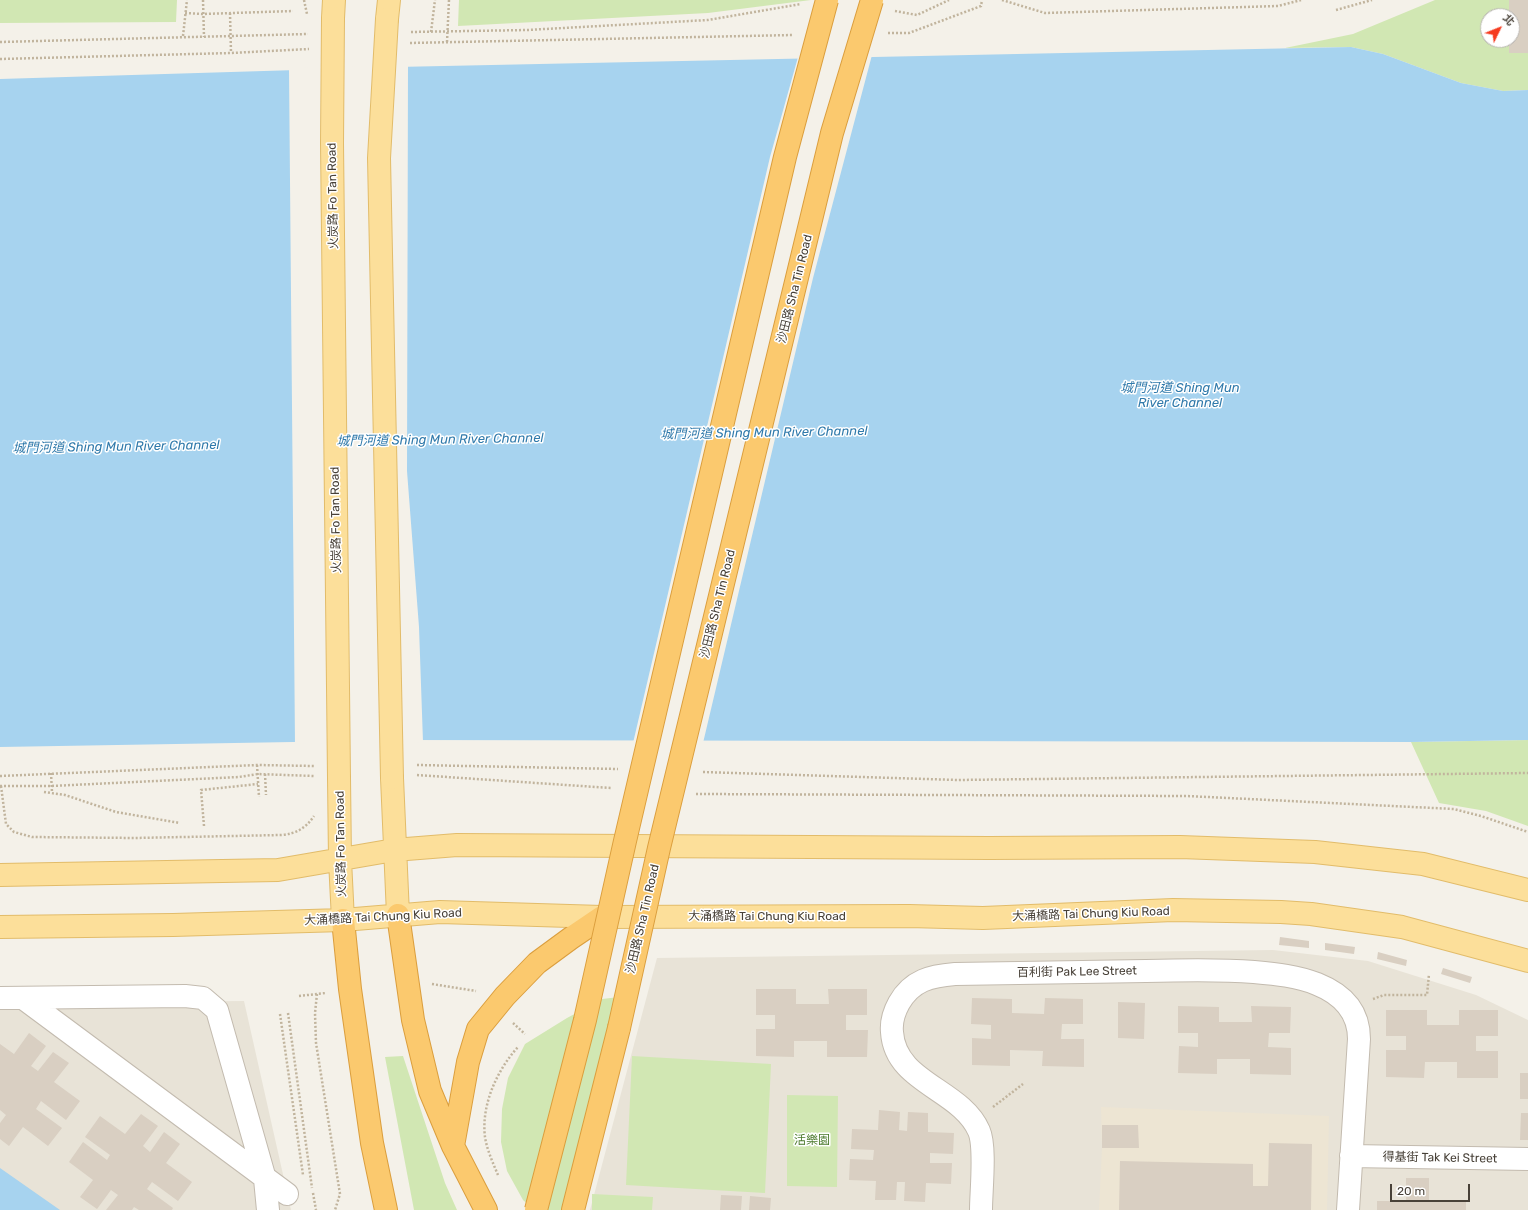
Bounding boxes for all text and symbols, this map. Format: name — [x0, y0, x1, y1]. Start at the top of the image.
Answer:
north arrow — [1480, 8, 1520, 48]
text: 北 — [1500, 12, 1517, 29]
street label: 火炭路 Fo Tan Road — [325, 143, 341, 249]
street label: 沙田路 Sha Tin Road — [774, 233, 816, 345]
water label: 城門河道 Shing Mun River Channel — [1120, 380, 1240, 411]
water label: 城門河道 Shing Mun River Channel — [660, 423, 868, 443]
water label: 城門河道 Shing Mun River Channel — [336, 430, 544, 450]
water label: 城門河道 Shing Mun River Channel — [12, 437, 220, 457]
street label: 火炭路 Fo Tan Road — [328, 467, 344, 573]
street label: 沙田路 Sha Tin Road — [697, 548, 739, 660]
street label: 火炭路 Fo Tan Road — [333, 791, 349, 897]
street label: 沙田路 Sha Tin Road — [623, 863, 663, 975]
street label: 大涌橋路 Tai Chung Kiu Road — [1012, 904, 1170, 924]
street label: 大涌橋路 Tai Chung Kiu Road — [304, 906, 462, 928]
street label: 大涌橋路 Tai Chung Kiu Road — [688, 910, 846, 924]
street label: 百利街 Pak Lee Street — [1017, 964, 1137, 980]
park label: 活樂園 — [794, 1134, 830, 1148]
street label: 得基街 Tak Kei Street — [1383, 1150, 1497, 1166]
scale bar — [1392, 1176, 1472, 1202]
text: 20 m — [1397, 1184, 1425, 1198]

